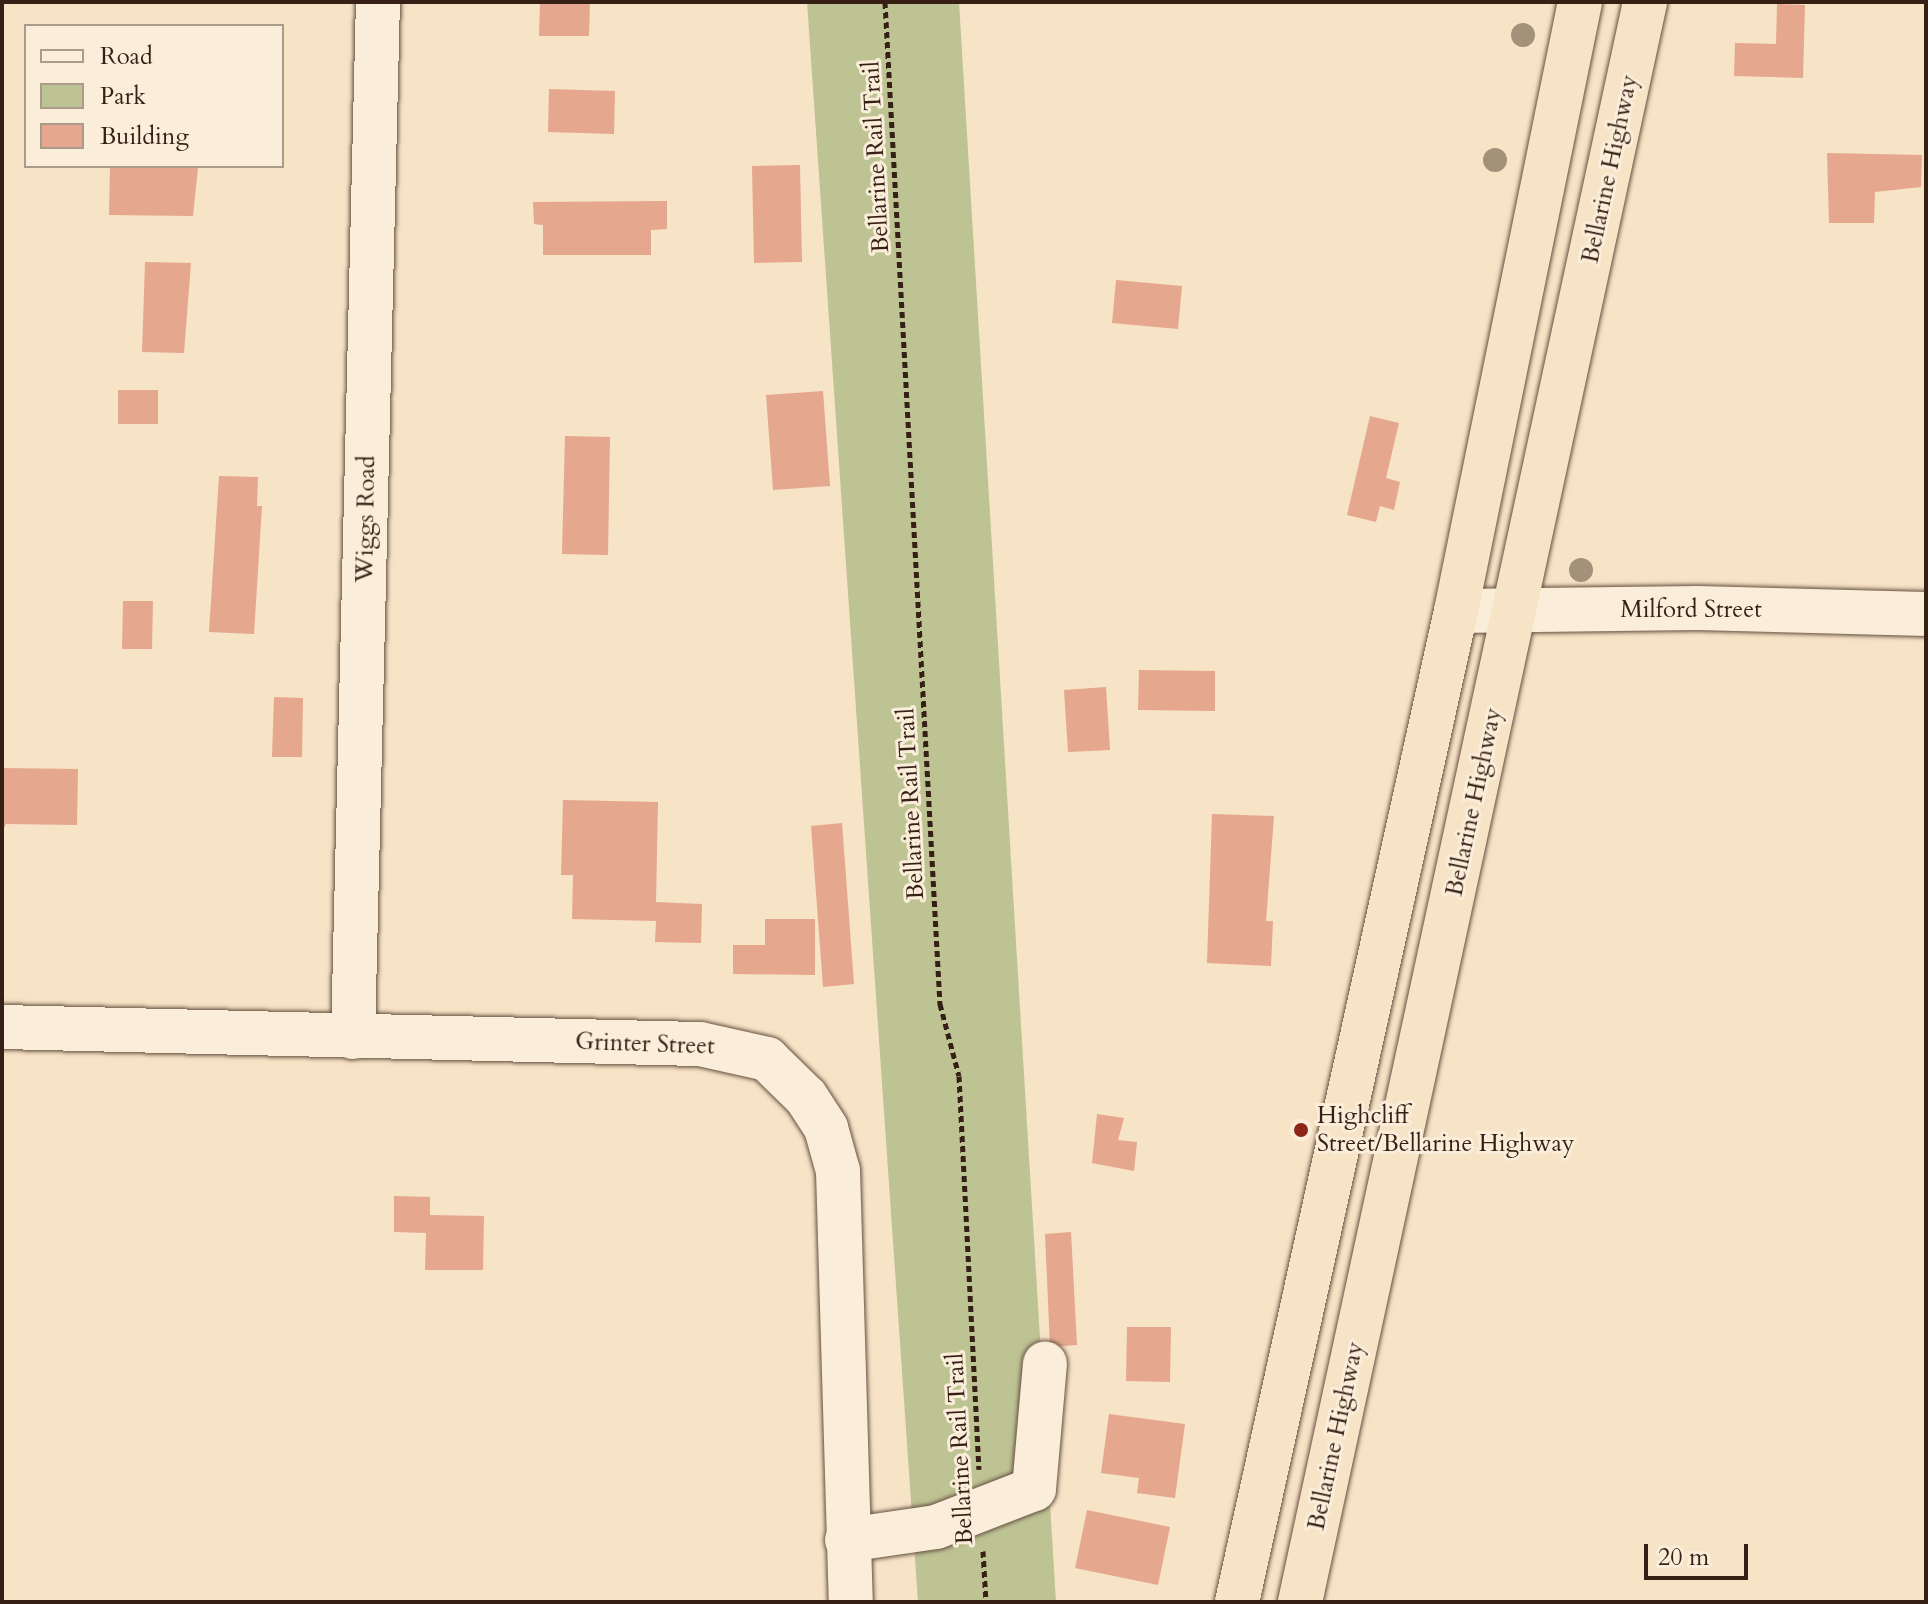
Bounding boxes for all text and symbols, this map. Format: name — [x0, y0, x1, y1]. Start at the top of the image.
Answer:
legend — [24, 24, 284, 168]
text: Road — [100, 40, 153, 73]
street label: Bellarine Rail Trail — [857, 60, 895, 254]
street label: Bellarine Highway — [1576, 72, 1644, 266]
text: Park — [100, 80, 146, 113]
text: Building — [100, 120, 189, 153]
street label: Wiggs Road — [350, 455, 382, 583]
street label: Milford Street — [1620, 596, 1762, 624]
street label: Bellarine Highway — [1440, 705, 1508, 899]
street label: Bellarine Rail Trail — [892, 707, 930, 901]
street label: Grinter Street — [575, 1027, 715, 1061]
place label: Highcliff Street/Bellarine Highway — [1317, 1102, 1575, 1158]
marker: Highcliff Street/Bellarine Highway — [1292, 1121, 1310, 1139]
street label: Bellarine Highway — [1302, 1339, 1370, 1533]
street label: Bellarine Rail Trail — [941, 1352, 979, 1546]
scale bar — [1648, 1528, 1752, 1578]
text: 20 m — [1658, 1541, 1709, 1574]

